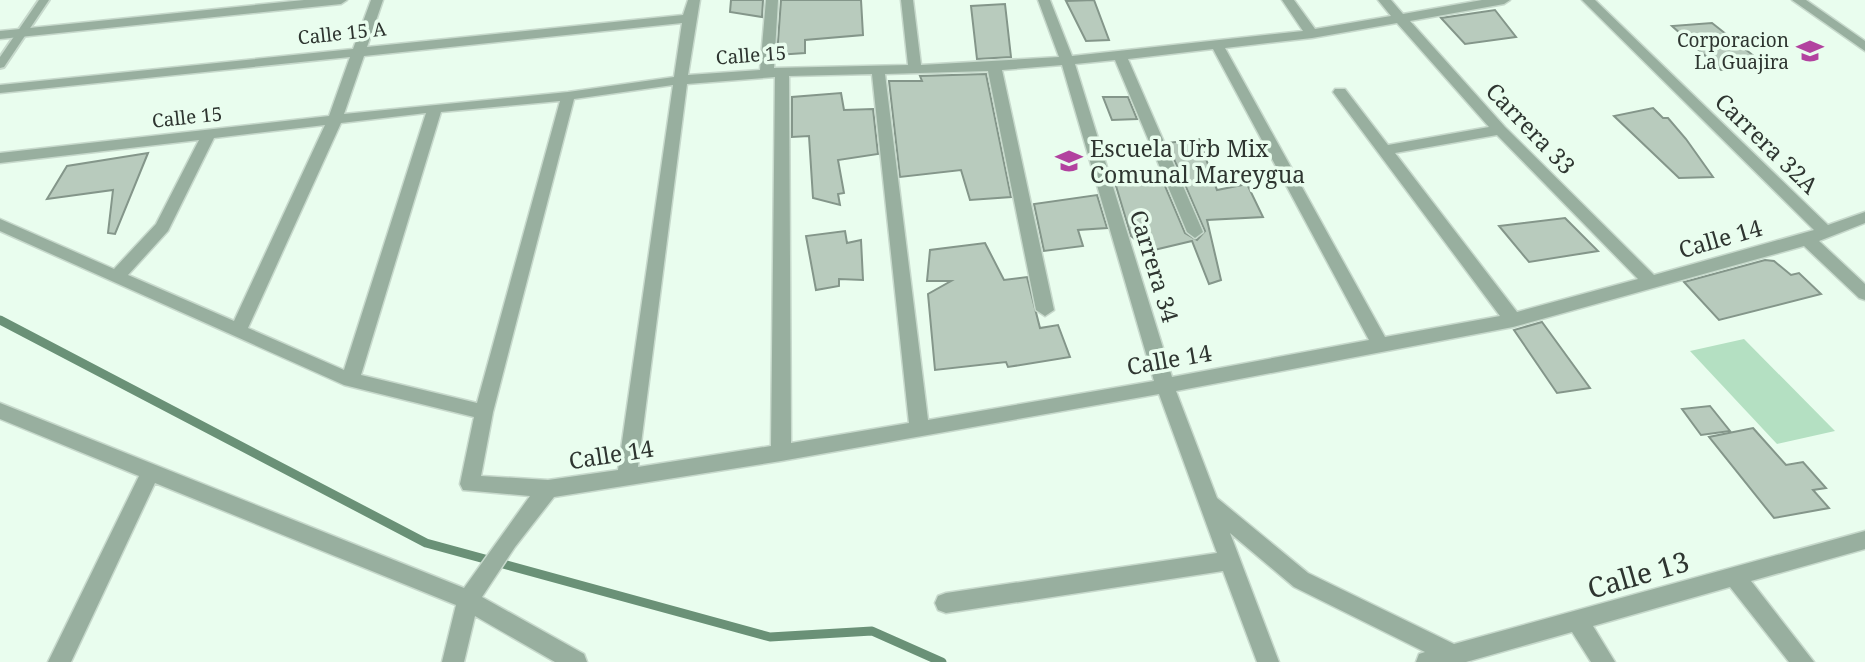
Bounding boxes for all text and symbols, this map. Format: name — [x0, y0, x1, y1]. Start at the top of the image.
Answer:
street label: Calle 15 A — [296, 15, 388, 51]
place label: Corporacion La Guajira — [1677, 27, 1789, 75]
school or university icon: Corporacion La Guajira — [1795, 36, 1825, 66]
street label: Calle 15 — [715, 40, 787, 70]
street label: Carrera 33 — [1479, 75, 1583, 181]
street label: Carrera 32A — [1708, 86, 1826, 201]
street label: Calle 15 — [151, 100, 223, 134]
place label: Escuela Urb Mix Comunal Mareygua — [1090, 132, 1305, 190]
school or university icon: Escuela Urb Mix Comunal Mareygua — [1054, 146, 1084, 176]
street label: Carrera 34 — [1123, 206, 1187, 326]
street label: Calle 14 — [1675, 211, 1766, 265]
street label: Calle 14 — [1124, 336, 1214, 382]
street label: Calle 14 — [566, 432, 656, 476]
street label: Calle 13 — [1583, 541, 1693, 607]

